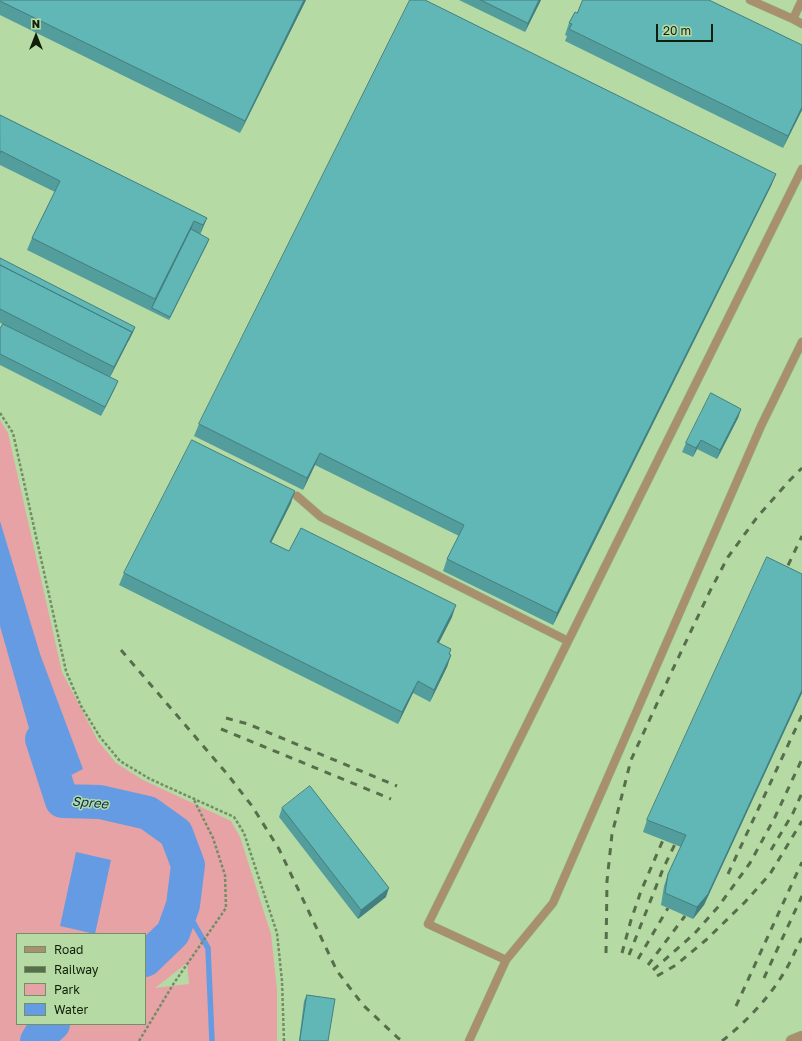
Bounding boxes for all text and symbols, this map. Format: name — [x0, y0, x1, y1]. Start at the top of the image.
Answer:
north arrow — [16, 16, 56, 56]
scale bar — [658, 16, 715, 42]
text: N — [32, 17, 40, 30]
text: 20 m — [663, 23, 691, 38]
water label: Spree — [71, 794, 109, 812]
legend — [16, 933, 146, 1025]
text: Road — [54, 942, 83, 957]
text: Railway — [54, 962, 99, 977]
text: Park — [54, 982, 80, 997]
text: Water — [54, 1002, 88, 1017]

